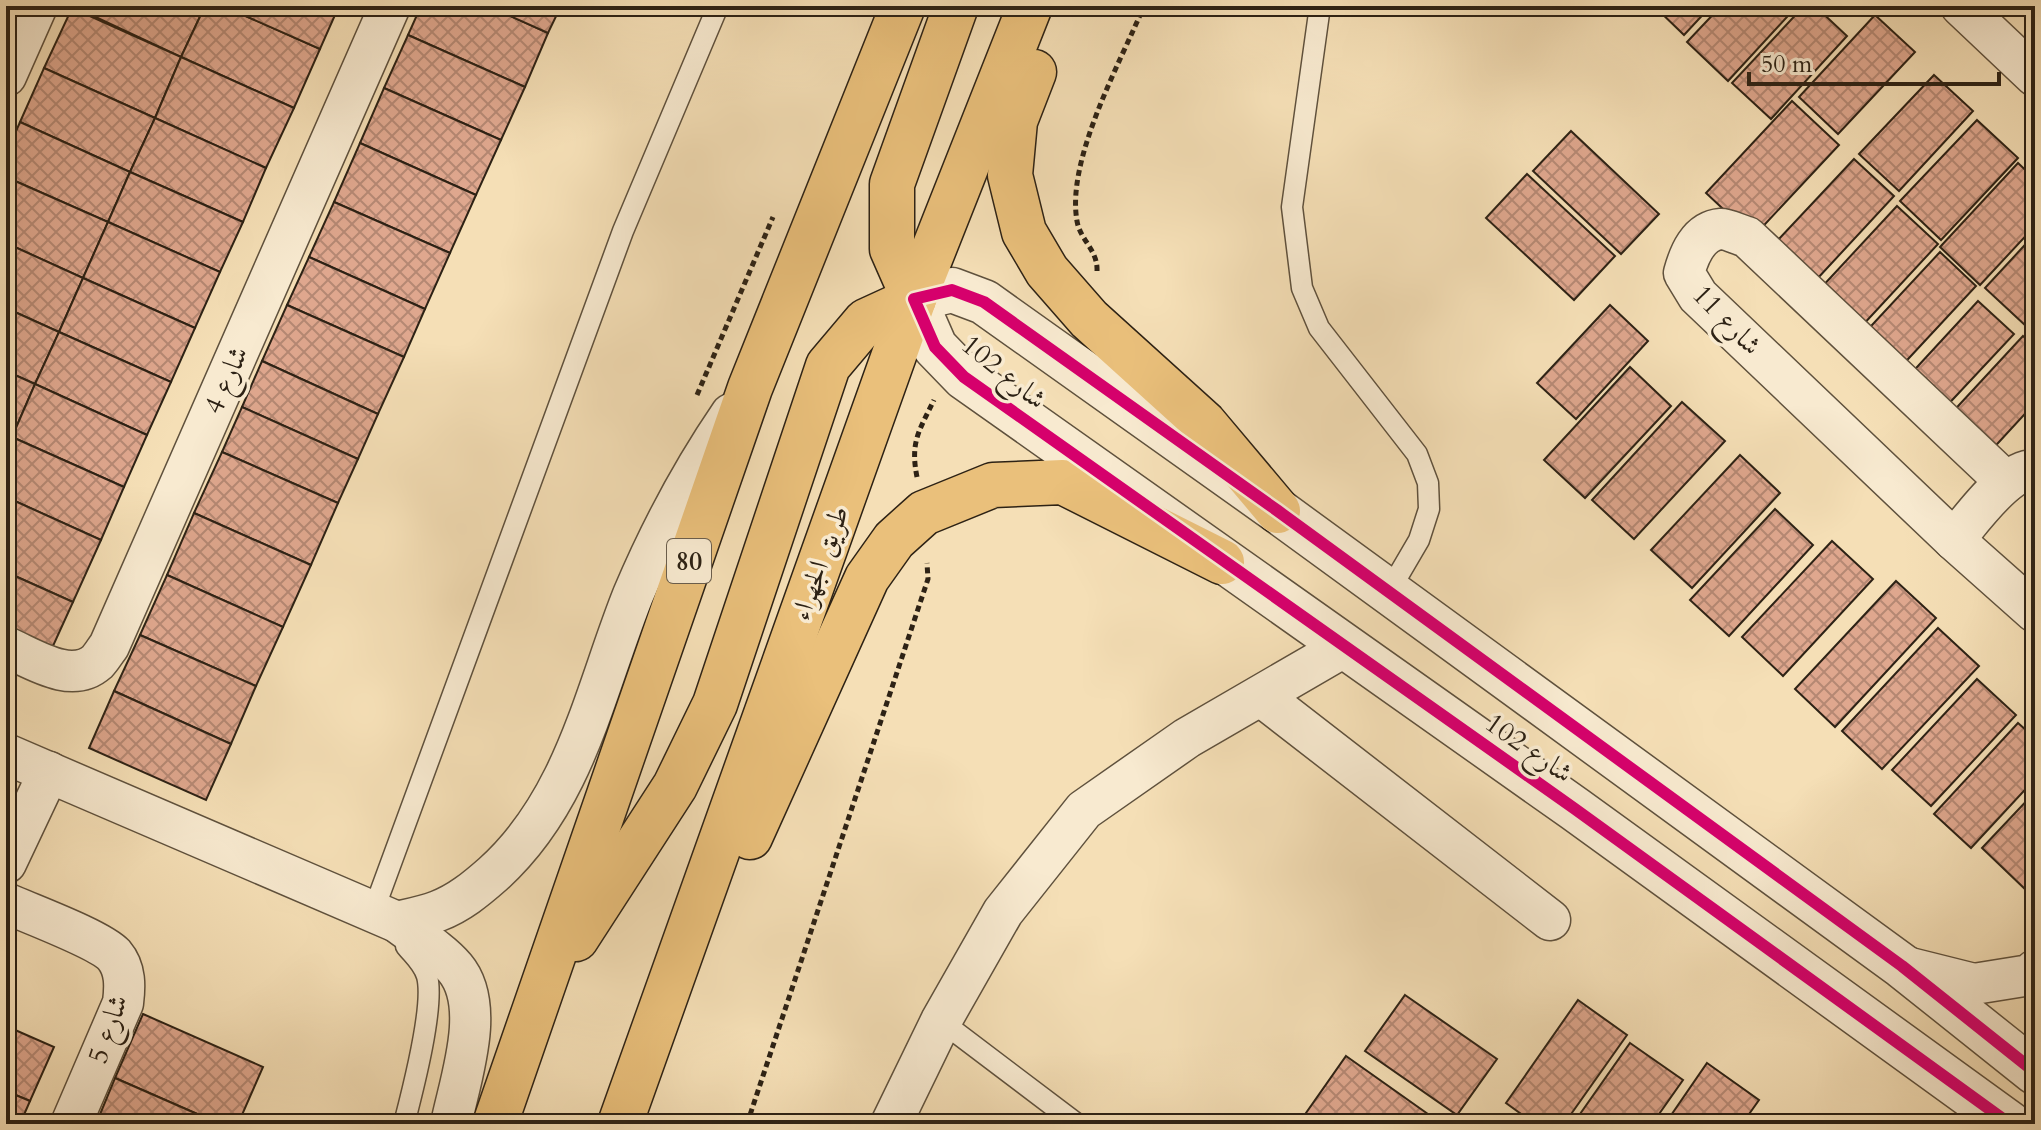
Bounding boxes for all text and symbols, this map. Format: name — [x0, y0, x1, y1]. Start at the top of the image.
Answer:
scale bar — [1749, 36, 1999, 86]
text: 50 m — [1761, 48, 1813, 81]
street label: شارع 11 — [1681, 276, 1770, 366]
street label: شارع 102 — [951, 326, 1054, 421]
street label: شارع 4 — [194, 340, 261, 422]
street label: طريق الجهراء — [782, 500, 858, 626]
road number: 80 — [667, 539, 711, 583]
street label: شارع 102 — [1475, 704, 1581, 795]
street label: شارع 5 — [79, 989, 141, 1070]

